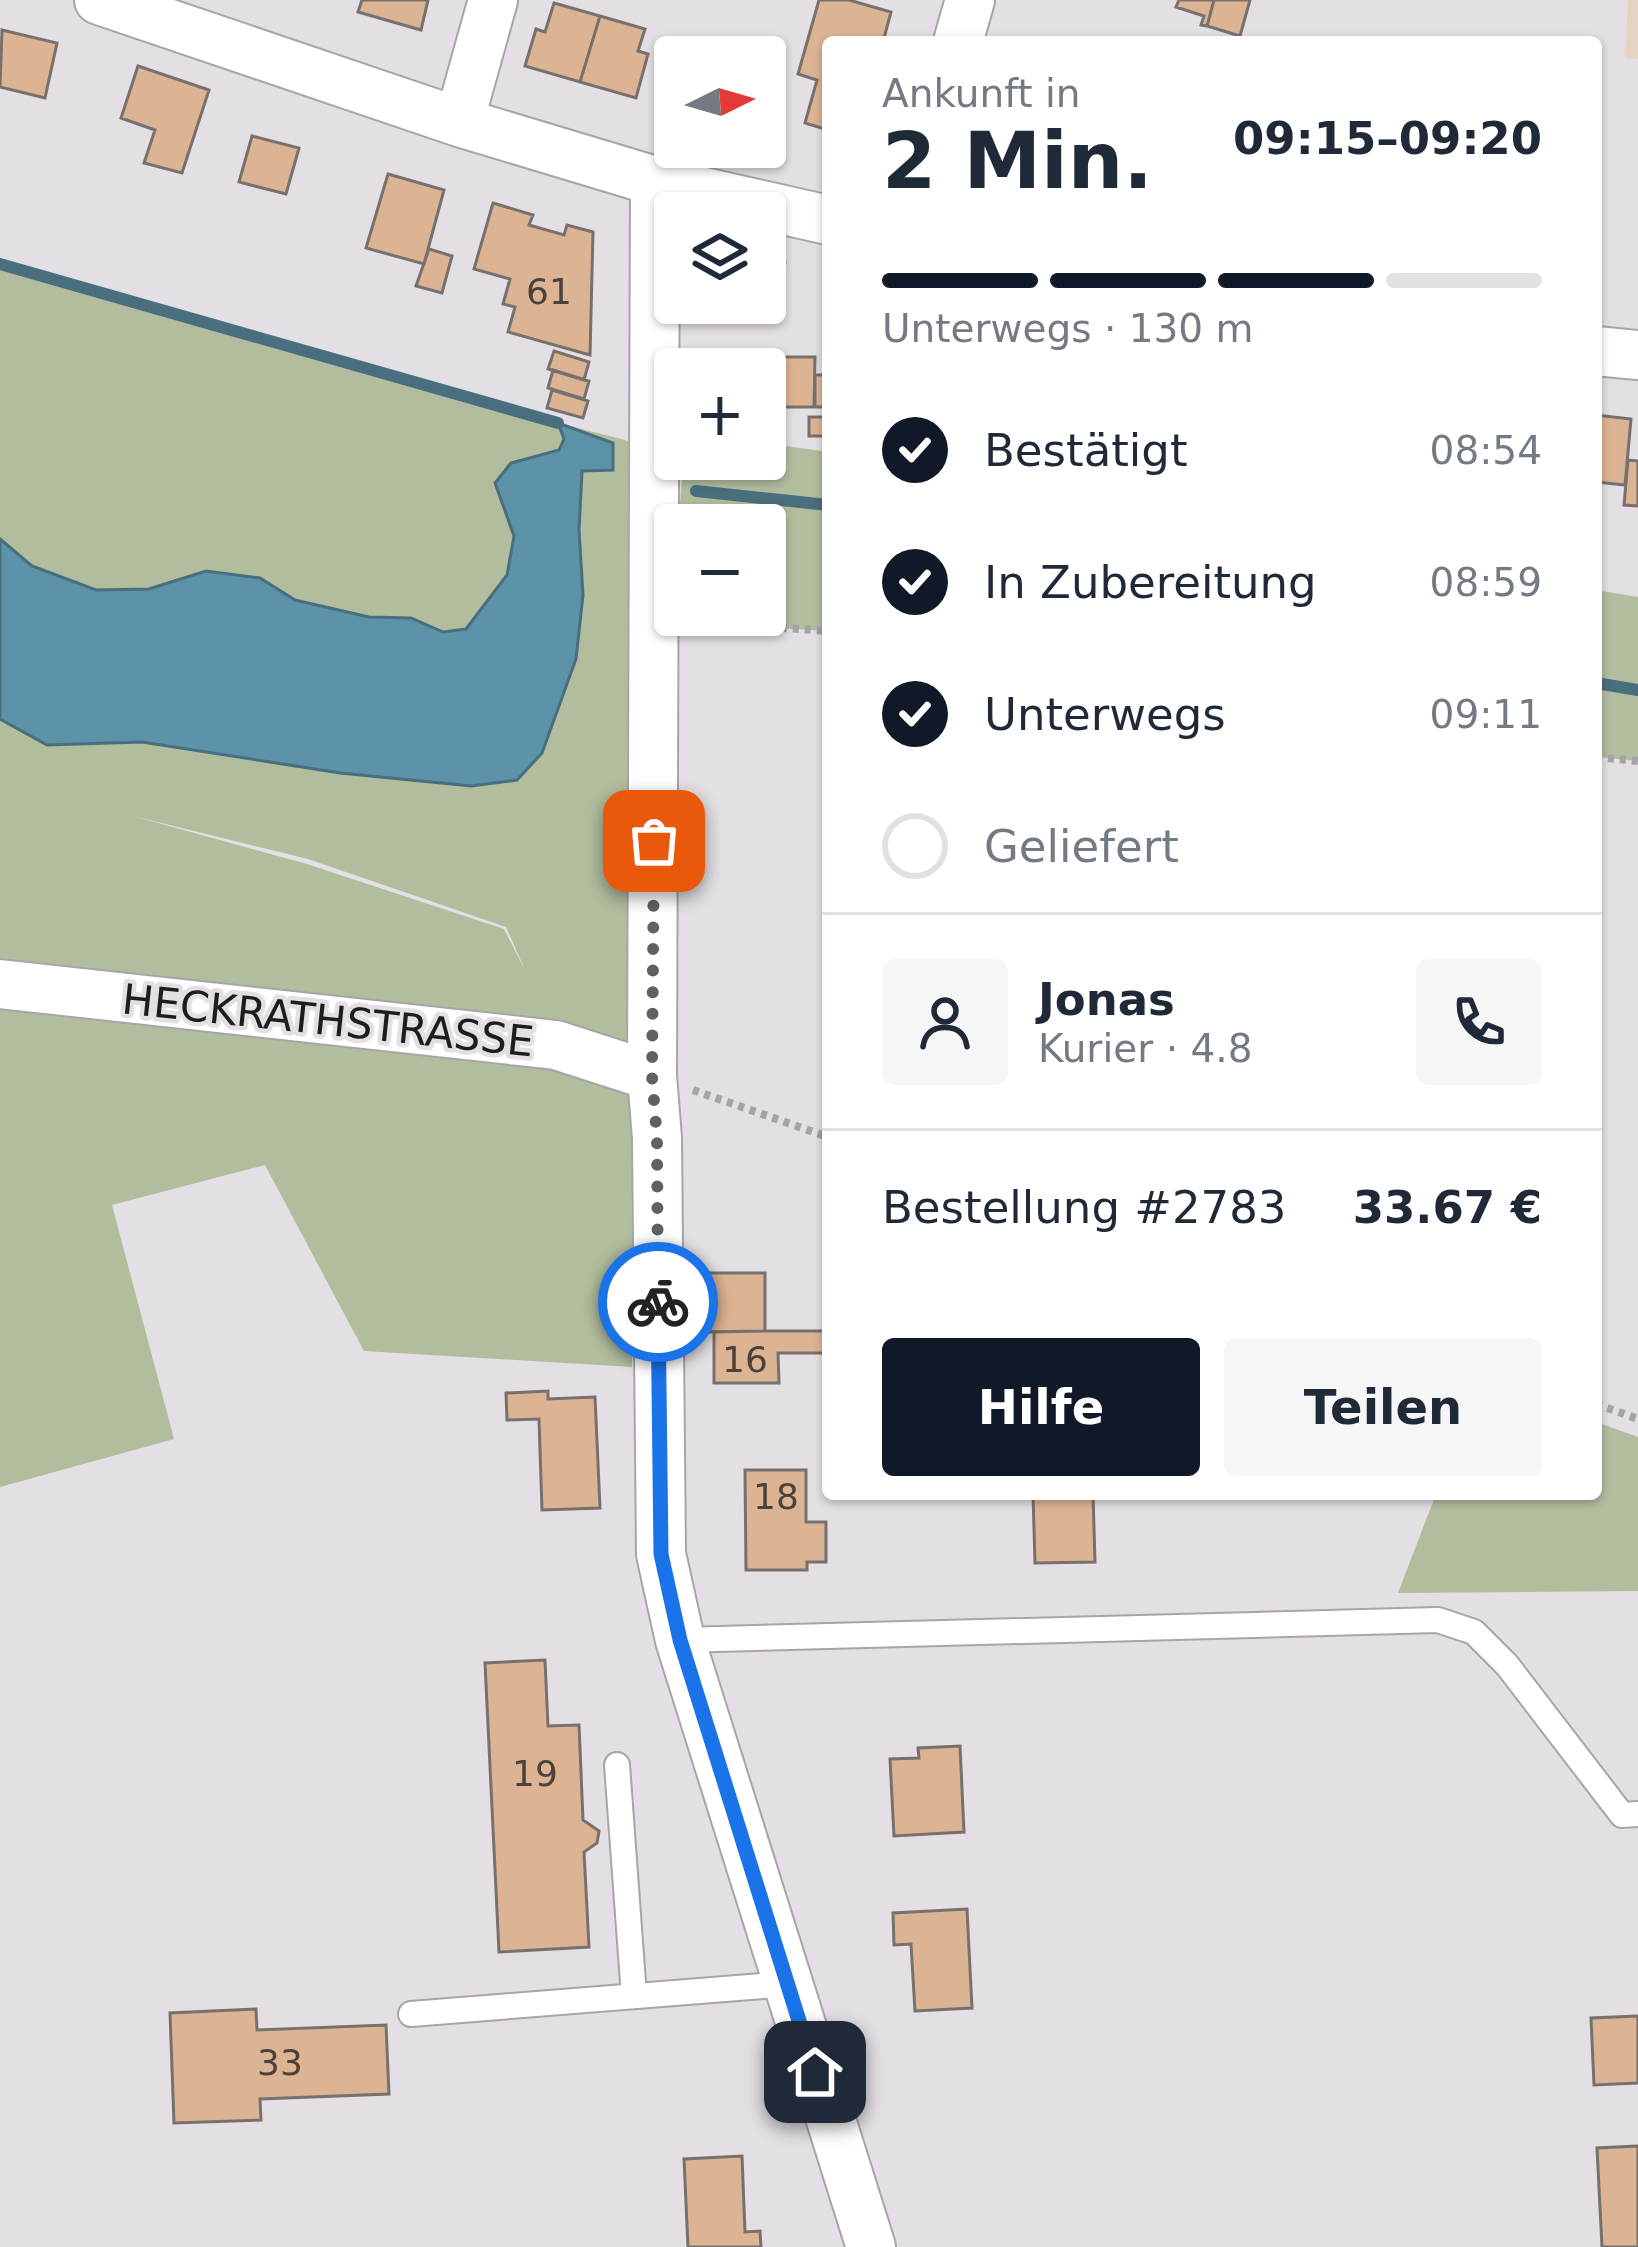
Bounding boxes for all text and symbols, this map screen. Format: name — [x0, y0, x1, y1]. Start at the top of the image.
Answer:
north arrow — [654, 36, 786, 168]
map controls — [654, 36, 786, 636]
text: Ankunft in — [882, 71, 1081, 116]
text: 09:15–09:20 — [1233, 112, 1542, 165]
text: 2 Min. — [882, 116, 1153, 206]
button: layers — [654, 192, 786, 324]
house number: 61 — [526, 271, 572, 312]
text: Unterwegs · 130 m — [882, 306, 1254, 351]
button: + — [654, 348, 786, 480]
icon: check — [882, 417, 948, 483]
text: Bestätigt — [984, 424, 1188, 477]
text: 08:54 — [1430, 428, 1542, 473]
button: − — [654, 504, 786, 636]
icon: check — [882, 549, 948, 615]
text: In Zubereitung — [984, 556, 1317, 609]
text: 08:59 — [1430, 560, 1542, 605]
icon: check — [882, 681, 948, 747]
text: Unterwegs — [984, 688, 1226, 741]
text: 09:11 — [1430, 692, 1542, 737]
pin — [603, 790, 705, 892]
icon: bag — [621, 808, 687, 874]
text: Geliefert — [984, 820, 1179, 873]
button: person — [882, 959, 1008, 1085]
button: phone — [1416, 959, 1542, 1085]
text: Jonas — [1038, 973, 1175, 1026]
street label: HECKRATHSTRASSE — [120, 975, 536, 1066]
text: Kurier · 4.8 — [1038, 1026, 1252, 1071]
text: Bestellung #2783 — [882, 1181, 1286, 1234]
text: 33.67 € — [1353, 1181, 1542, 1234]
courier — [598, 1242, 718, 1362]
icon: bike — [625, 1269, 691, 1335]
button: Hilfe — [882, 1338, 1200, 1476]
button: Teilen — [1224, 1338, 1542, 1476]
house number: 16 — [722, 1339, 768, 1380]
house number: 18 — [753, 1476, 799, 1517]
house number: 19 — [512, 1753, 558, 1794]
pin — [764, 2021, 866, 2123]
icon: home — [782, 2039, 848, 2105]
house number: 33 — [257, 2042, 303, 2083]

